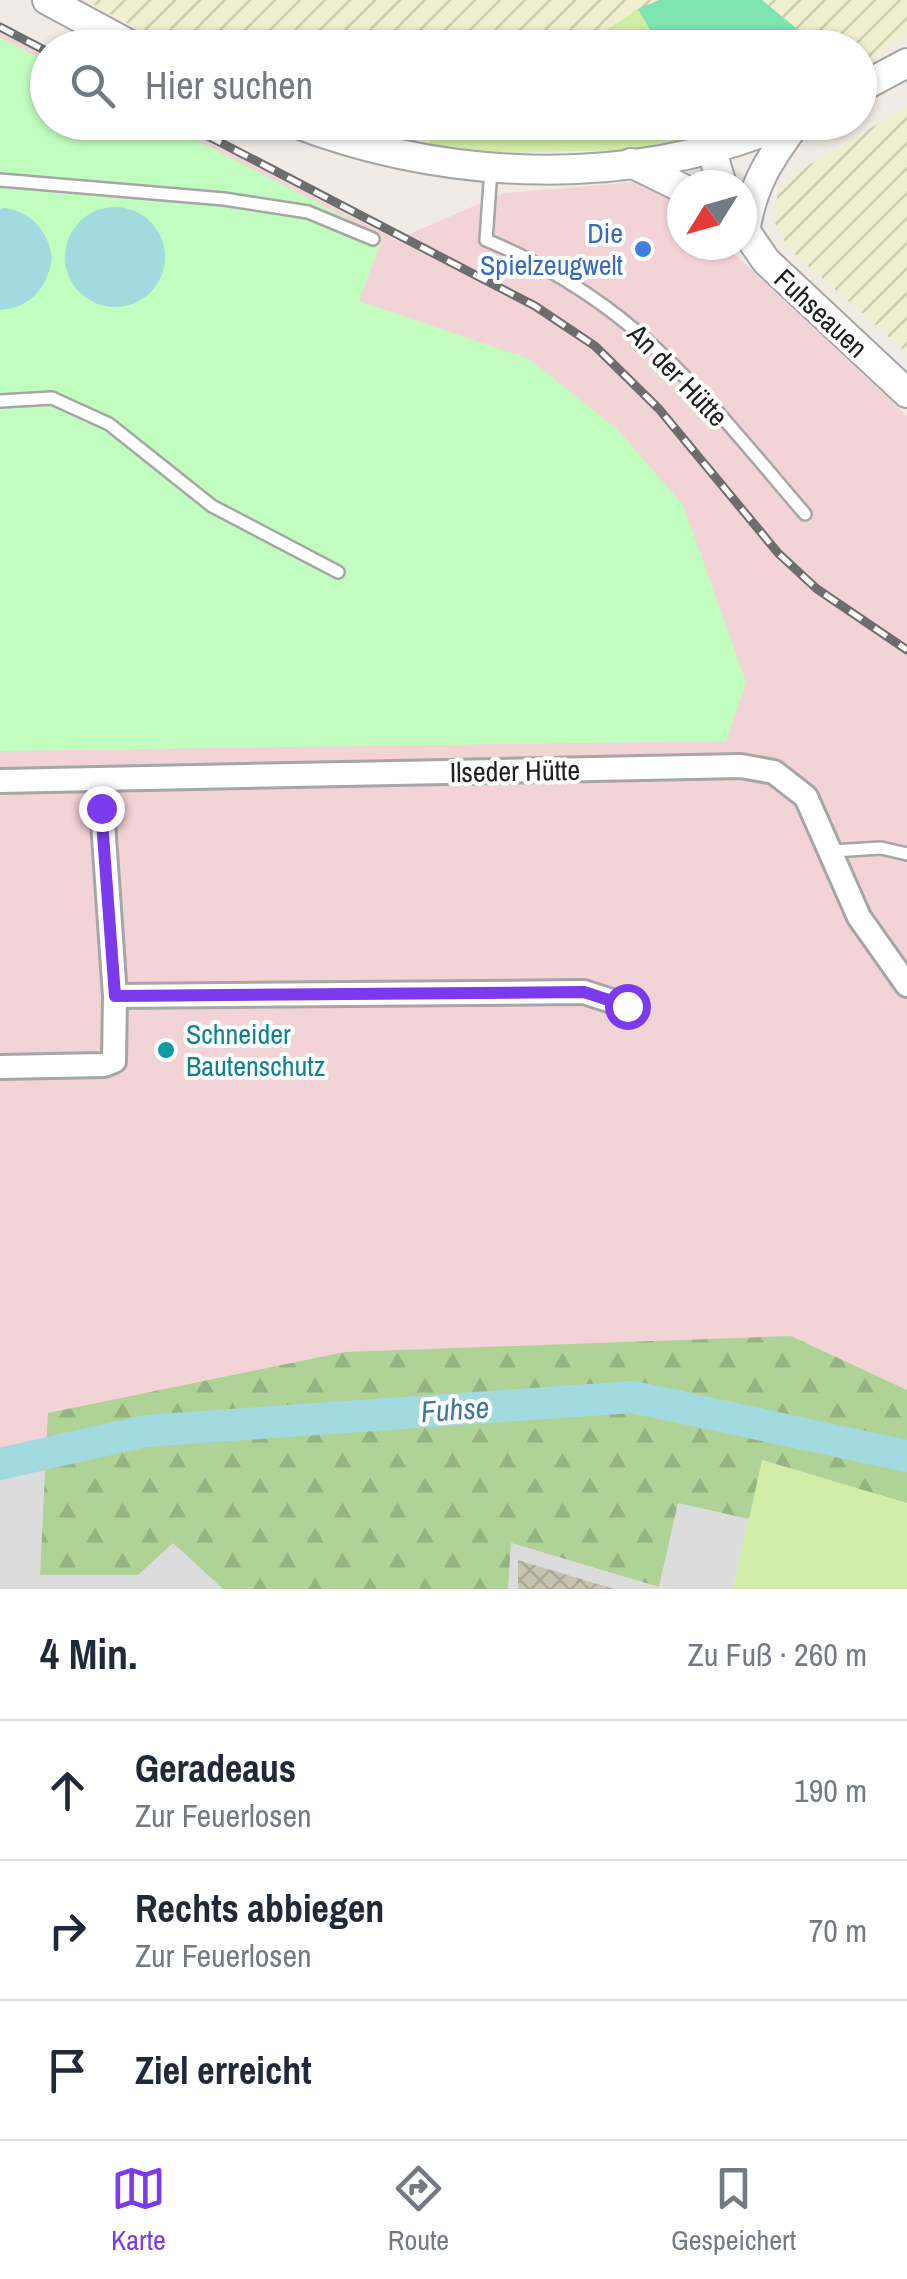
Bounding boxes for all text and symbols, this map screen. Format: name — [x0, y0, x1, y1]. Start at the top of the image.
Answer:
search box — [30, 30, 877, 140]
icon: search — [65, 58, 120, 113]
text: Hier suchen — [145, 60, 313, 111]
north arrow — [667, 170, 757, 260]
place label: Die Spielzeugwelt — [480, 214, 623, 284]
marker: Die Spielzeugwelt — [632, 238, 654, 260]
street label: Fuhseauen — [766, 260, 876, 366]
street label: An der Hütte — [619, 315, 736, 435]
street label: Ilseder Hütte — [450, 751, 580, 791]
route end — [79, 786, 125, 832]
route start — [605, 984, 651, 1030]
place label: Schneider Bautenschutz — [186, 1015, 325, 1085]
marker: Schneider Bautenschutz — [155, 1039, 177, 1061]
water label: Fuhse — [419, 1387, 490, 1431]
text: 4 Min. — [40, 1626, 138, 1682]
text: Zu Fuß · 260 m — [688, 1633, 867, 1676]
text: Geradeaus — [135, 1743, 296, 1794]
icon: ahead — [40, 1763, 95, 1818]
text: 190 m — [794, 1769, 867, 1812]
text: Zur Feuerlosen — [135, 1794, 312, 1837]
text: Rechts abbiegen — [135, 1883, 384, 1934]
icon: right — [40, 1903, 95, 1958]
text: 70 m — [809, 1909, 867, 1952]
text: Zur Feuerlosen — [135, 1934, 312, 1977]
icon: arrive — [40, 2043, 95, 2098]
text: Ziel erreicht — [135, 2045, 312, 2096]
tab: Karte — [111, 2161, 166, 2259]
tab: Route — [388, 2161, 449, 2259]
tab: Gespeichert — [671, 2161, 796, 2259]

